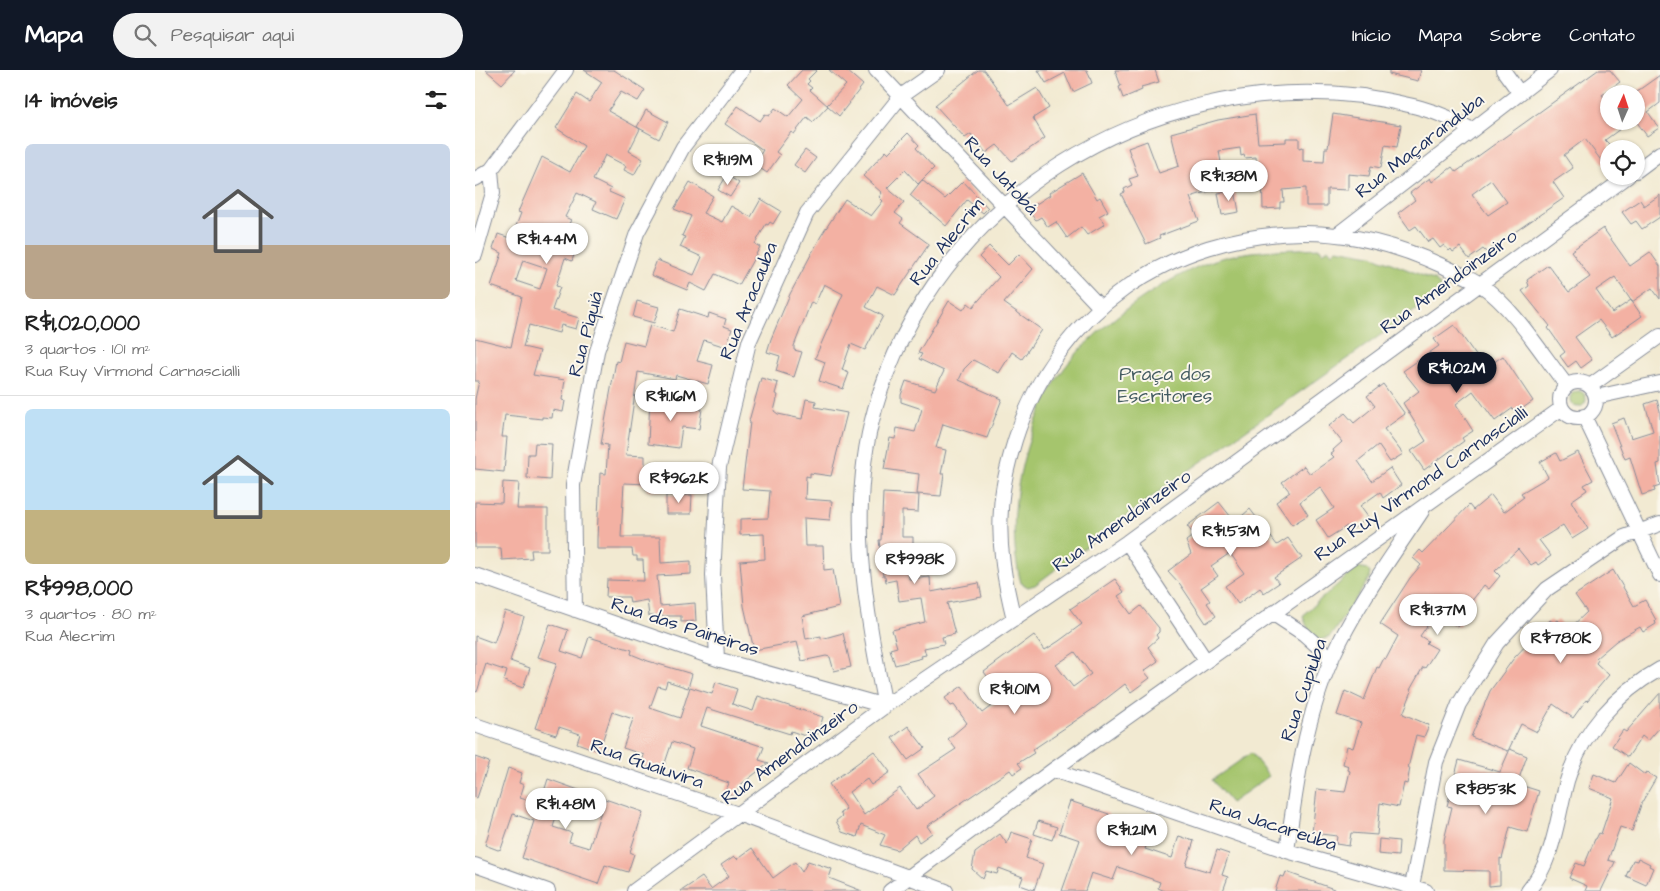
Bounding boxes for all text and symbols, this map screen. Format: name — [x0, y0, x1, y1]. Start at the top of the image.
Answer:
search box — [113, 13, 463, 58]
text: Mapa — [25, 18, 83, 52]
icon: search — [131, 21, 159, 49]
text: Pesquisar aqui — [171, 22, 294, 49]
text: Início — [1352, 23, 1391, 48]
text: Mapa — [1419, 23, 1462, 48]
text: Sobre — [1490, 23, 1541, 48]
text: Contato — [1569, 23, 1635, 48]
north arrow — [1600, 85, 1645, 130]
map controls — [1600, 85, 1645, 185]
text: 14 imóveis — [25, 86, 118, 115]
icon: filters — [422, 86, 450, 114]
street label: Rua Maçaranduba — [1350, 87, 1490, 205]
street label: Rua Jatobá — [957, 131, 1045, 222]
button: locate — [1600, 140, 1645, 185]
pin: R$1.19M — [682, 144, 774, 186]
text: R$1.19M — [704, 149, 753, 171]
pin: R$1.38M — [1183, 160, 1275, 202]
text: R$1.38M — [1201, 165, 1257, 187]
icon: home — [193, 176, 283, 266]
street label: Rua Alecrim — [903, 192, 991, 292]
pin: R$1.44M — [501, 222, 593, 265]
street label: Rua Amendoinzeiro — [1375, 223, 1523, 341]
text: R$1.44M — [517, 228, 577, 250]
street label: Rua Aracauba — [713, 238, 785, 364]
street label: Rua Piquiá — [562, 288, 610, 380]
text: R$1,020,000 — [25, 309, 140, 338]
text: 3 quartos · 101 m² — [25, 338, 150, 360]
pin: R$1.02M — [1411, 352, 1503, 394]
text: R$1.02M — [1428, 357, 1486, 379]
text: Rua Ruy Virmond Carnascialli — [25, 360, 240, 382]
park label: Praça dos Escritores — [1118, 361, 1212, 410]
pin: R$1.16M — [625, 380, 717, 422]
text: R$1.16M — [646, 385, 696, 407]
street label: Rua Ruy Virmond Carnascialli — [1309, 400, 1534, 569]
icon: home — [193, 442, 283, 532]
pin: R$962K — [638, 462, 720, 504]
street label: Rua Amendoinzeiro — [1047, 463, 1197, 579]
text: R$962K — [650, 467, 708, 489]
pin: R$1.53M — [1185, 514, 1277, 557]
text: R$1.53M — [1202, 520, 1260, 542]
pin: R$998K — [874, 542, 956, 585]
text: R$998K — [886, 548, 944, 570]
text: R$998,000 — [25, 574, 133, 603]
street label: Rua das Paineiras — [608, 590, 762, 664]
pin: R$1.37M — [1392, 594, 1484, 636]
text: R$1.37M — [1410, 599, 1466, 621]
text: 3 quartos · 80 m² — [25, 603, 157, 625]
pin: R$780K — [1520, 622, 1602, 664]
text: Rua Alecrim — [25, 625, 114, 647]
text: R$780K — [1531, 627, 1591, 649]
street label: Rua Cupiuba — [1274, 635, 1334, 745]
pin: R$1.01M — [969, 672, 1061, 715]
text: R$1.01M — [990, 678, 1040, 700]
street label: Rua Amendoinzeiro — [716, 694, 864, 812]
street label: Rua Guaiuvira — [587, 732, 708, 796]
pin: R$853K — [1445, 772, 1527, 815]
text: R$853K — [1456, 778, 1516, 800]
pin: R$1.48M — [520, 788, 612, 830]
street label: Rua Jacareúba — [1206, 792, 1341, 858]
text: R$1.48M — [536, 793, 596, 815]
pin: R$1.21M — [1086, 814, 1178, 856]
text: R$1.21M — [1107, 819, 1157, 841]

